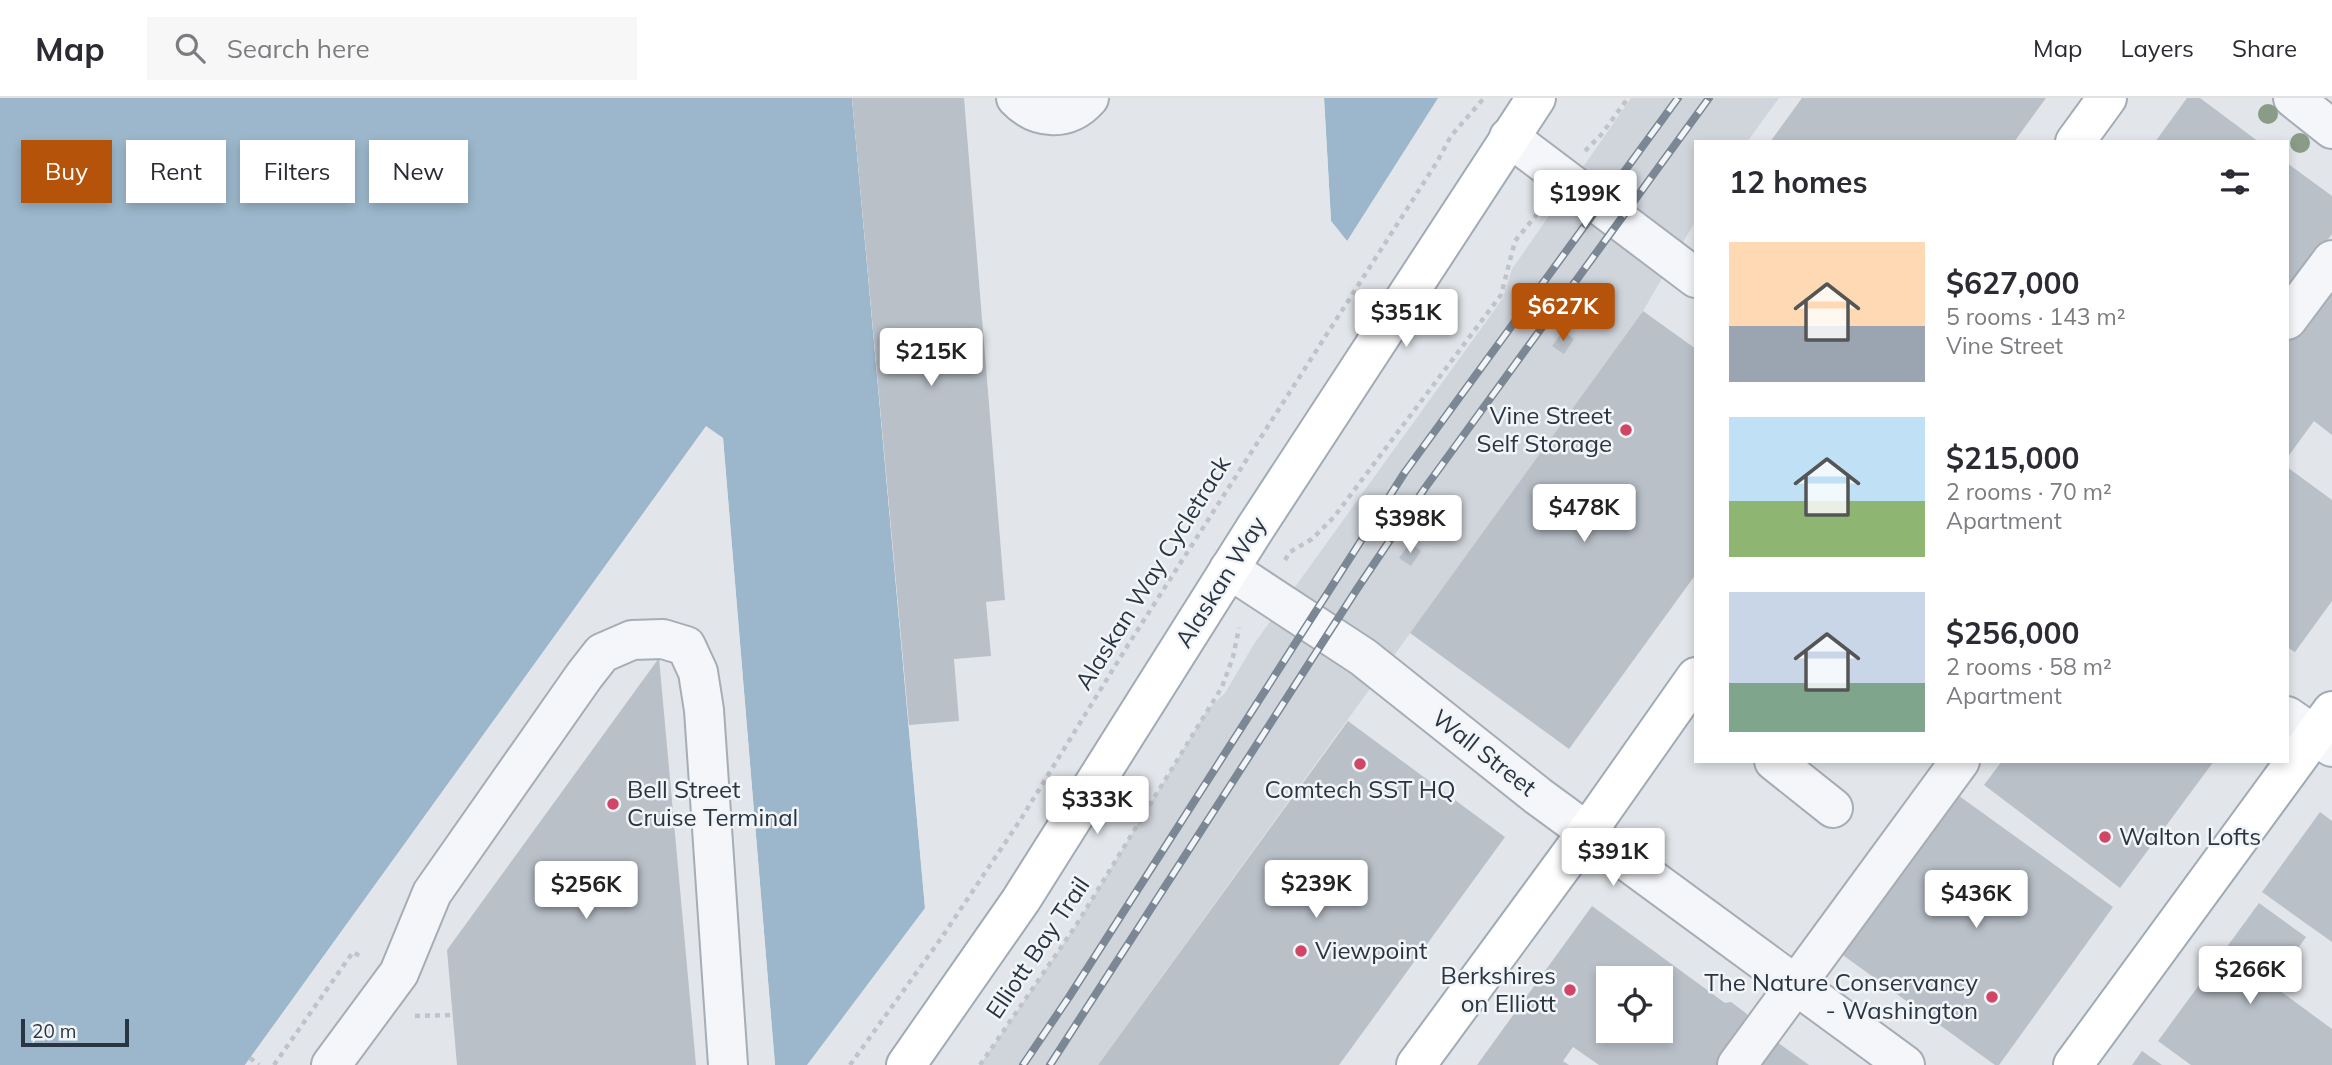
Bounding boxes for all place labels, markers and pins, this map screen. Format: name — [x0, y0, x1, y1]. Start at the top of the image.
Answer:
pin: $199K — [1536, 170, 1634, 230]
pin: $627K — [1514, 284, 1612, 343]
pin: $351K — [1357, 289, 1455, 349]
pin: $215K — [882, 328, 980, 388]
place label: Vine Street Self Storage — [1476, 400, 1612, 458]
marker: Vine Street Self Storage — [1618, 422, 1634, 438]
pin: $478K — [1535, 484, 1633, 544]
pin: $398K — [1361, 496, 1459, 555]
marker: Comtech SST HQ — [1352, 756, 1368, 772]
place label: Bell Street Cruise Terminal — [627, 774, 798, 832]
place label: Comtech SST HQ — [1264, 774, 1456, 804]
pin: $333K — [1048, 776, 1146, 836]
marker: Bell Street Cruise Terminal — [605, 796, 621, 812]
place label: Walton Lofts — [2119, 821, 2261, 851]
pin: $391K — [1564, 828, 1662, 888]
marker: Walton Lofts — [2097, 829, 2113, 845]
pin: $239K — [1267, 860, 1365, 920]
pin: $256K — [537, 862, 635, 921]
pin: $436K — [1927, 870, 2025, 930]
place label: Viewpoint — [1315, 935, 1428, 965]
marker: Viewpoint — [1293, 943, 1309, 959]
pin: $266K — [2201, 946, 2299, 1006]
place label: Berkshires on Elliott — [1441, 960, 1556, 1018]
place label: The Nature Conservancy - Washington — [1704, 967, 1978, 1025]
marker: Berkshires on Elliott — [1562, 982, 1578, 998]
marker: The Nature Conservancy - Washington — [1984, 989, 2000, 1005]

